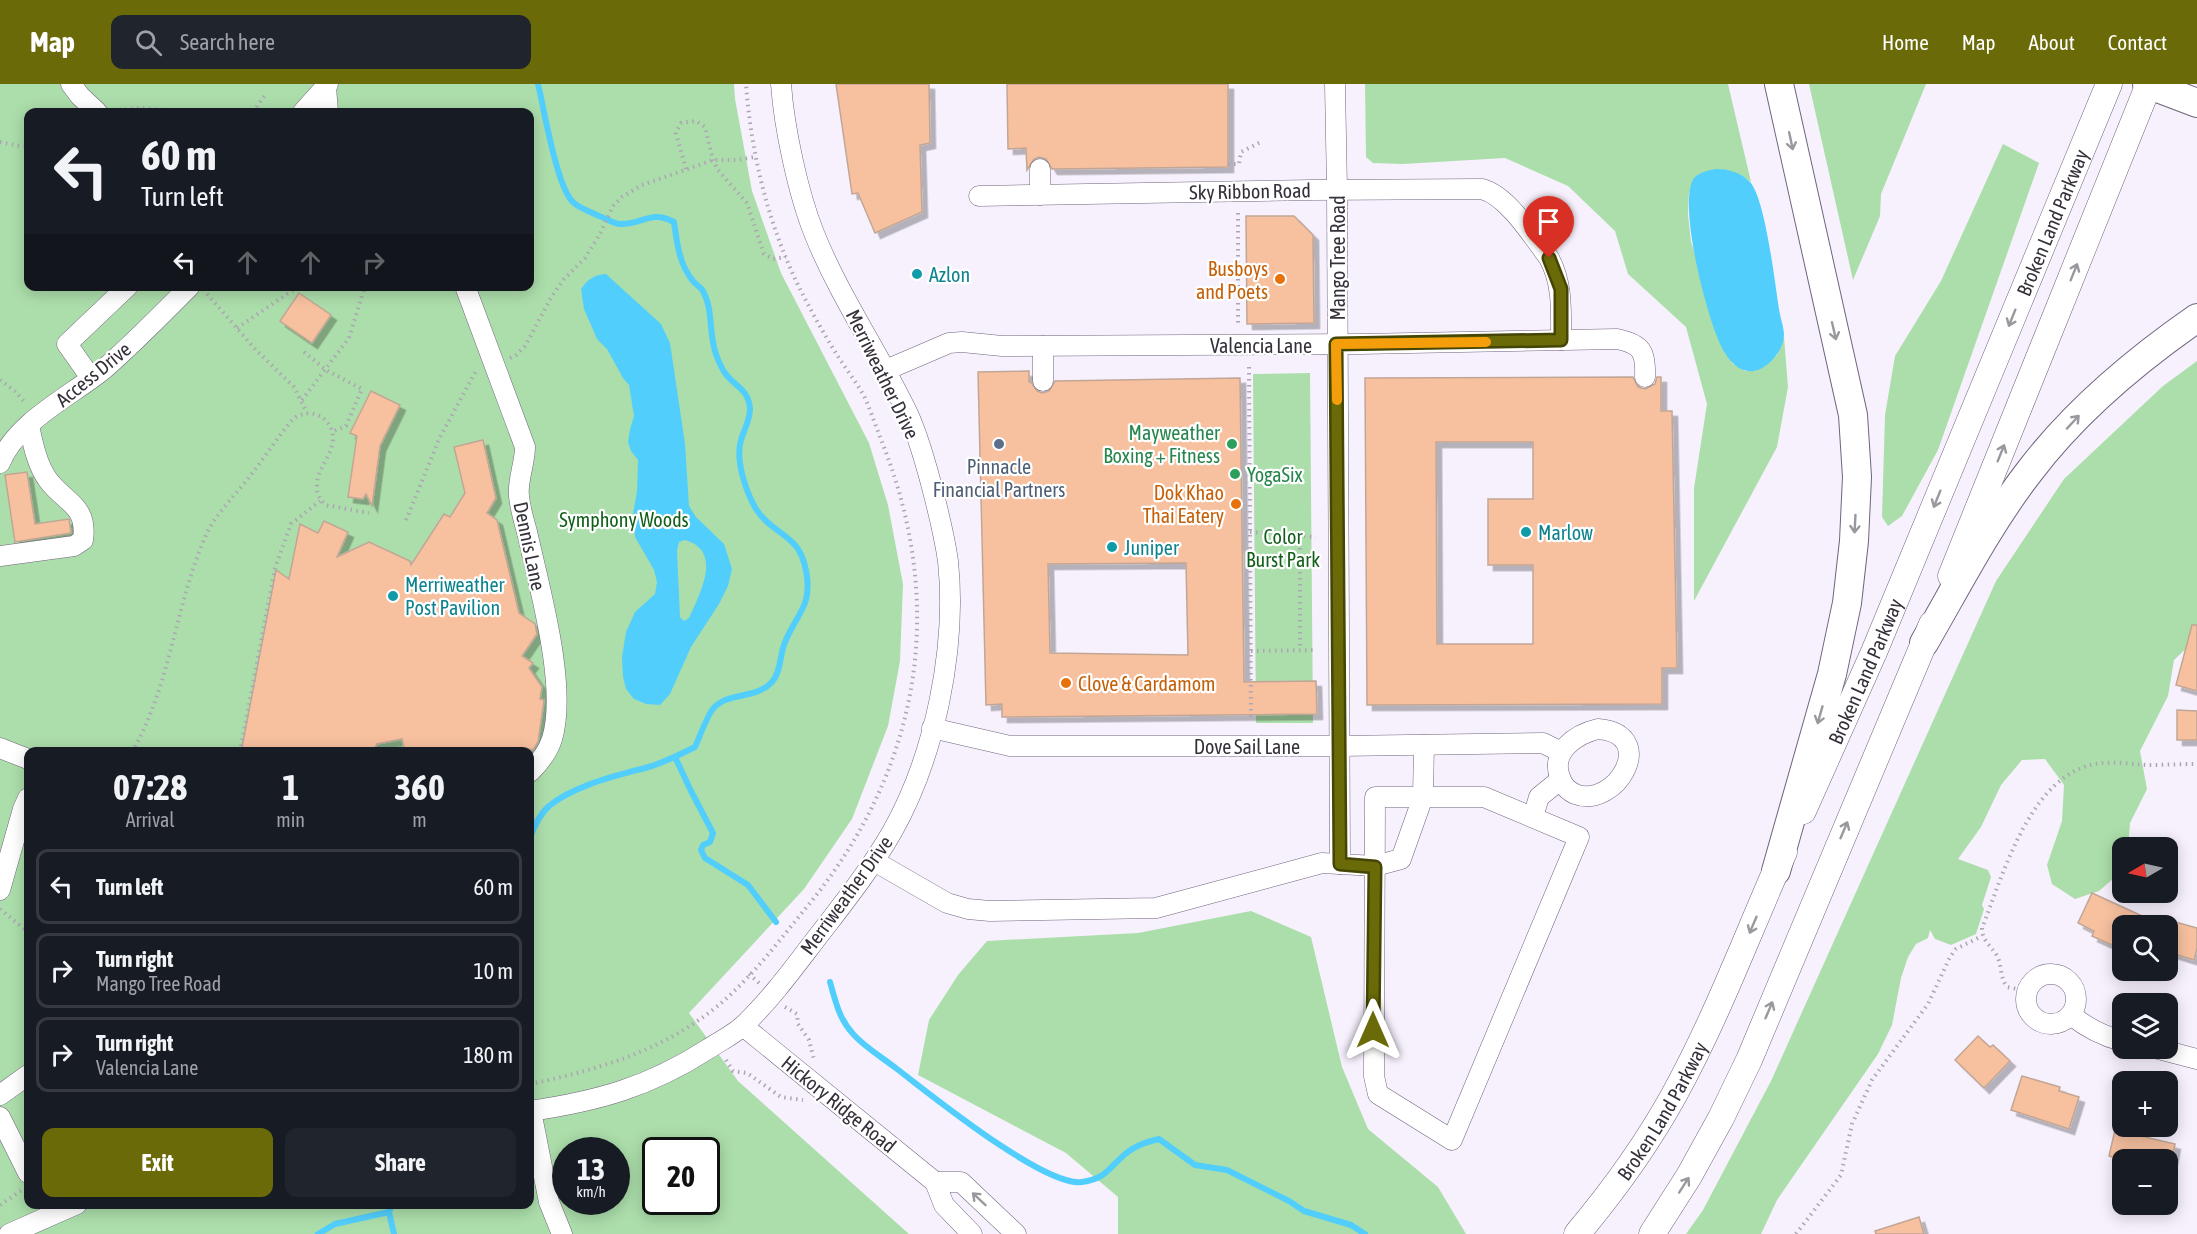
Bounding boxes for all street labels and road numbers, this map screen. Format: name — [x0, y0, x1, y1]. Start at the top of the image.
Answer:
street label: Broken Land Parkway — [2011, 146, 2092, 299]
street label: Sky Ribbon Road — [1189, 178, 1311, 204]
street label: Mango Tree Road — [1326, 195, 1349, 321]
street label: Merriweather Drive — [842, 306, 924, 442]
street label: Valencia Lane — [1210, 334, 1312, 357]
street label: Access Drive — [51, 337, 135, 411]
street label: Dennis Lane — [509, 500, 551, 592]
street label: Broken Land Parkway — [1823, 595, 1906, 747]
street label: Dove Sail Lane — [1194, 735, 1300, 758]
street label: Merriweather Drive — [795, 831, 897, 959]
street label: Broken Land Parkway — [1612, 1038, 1711, 1184]
street label: Hickory Ridge Road — [777, 1051, 901, 1157]

